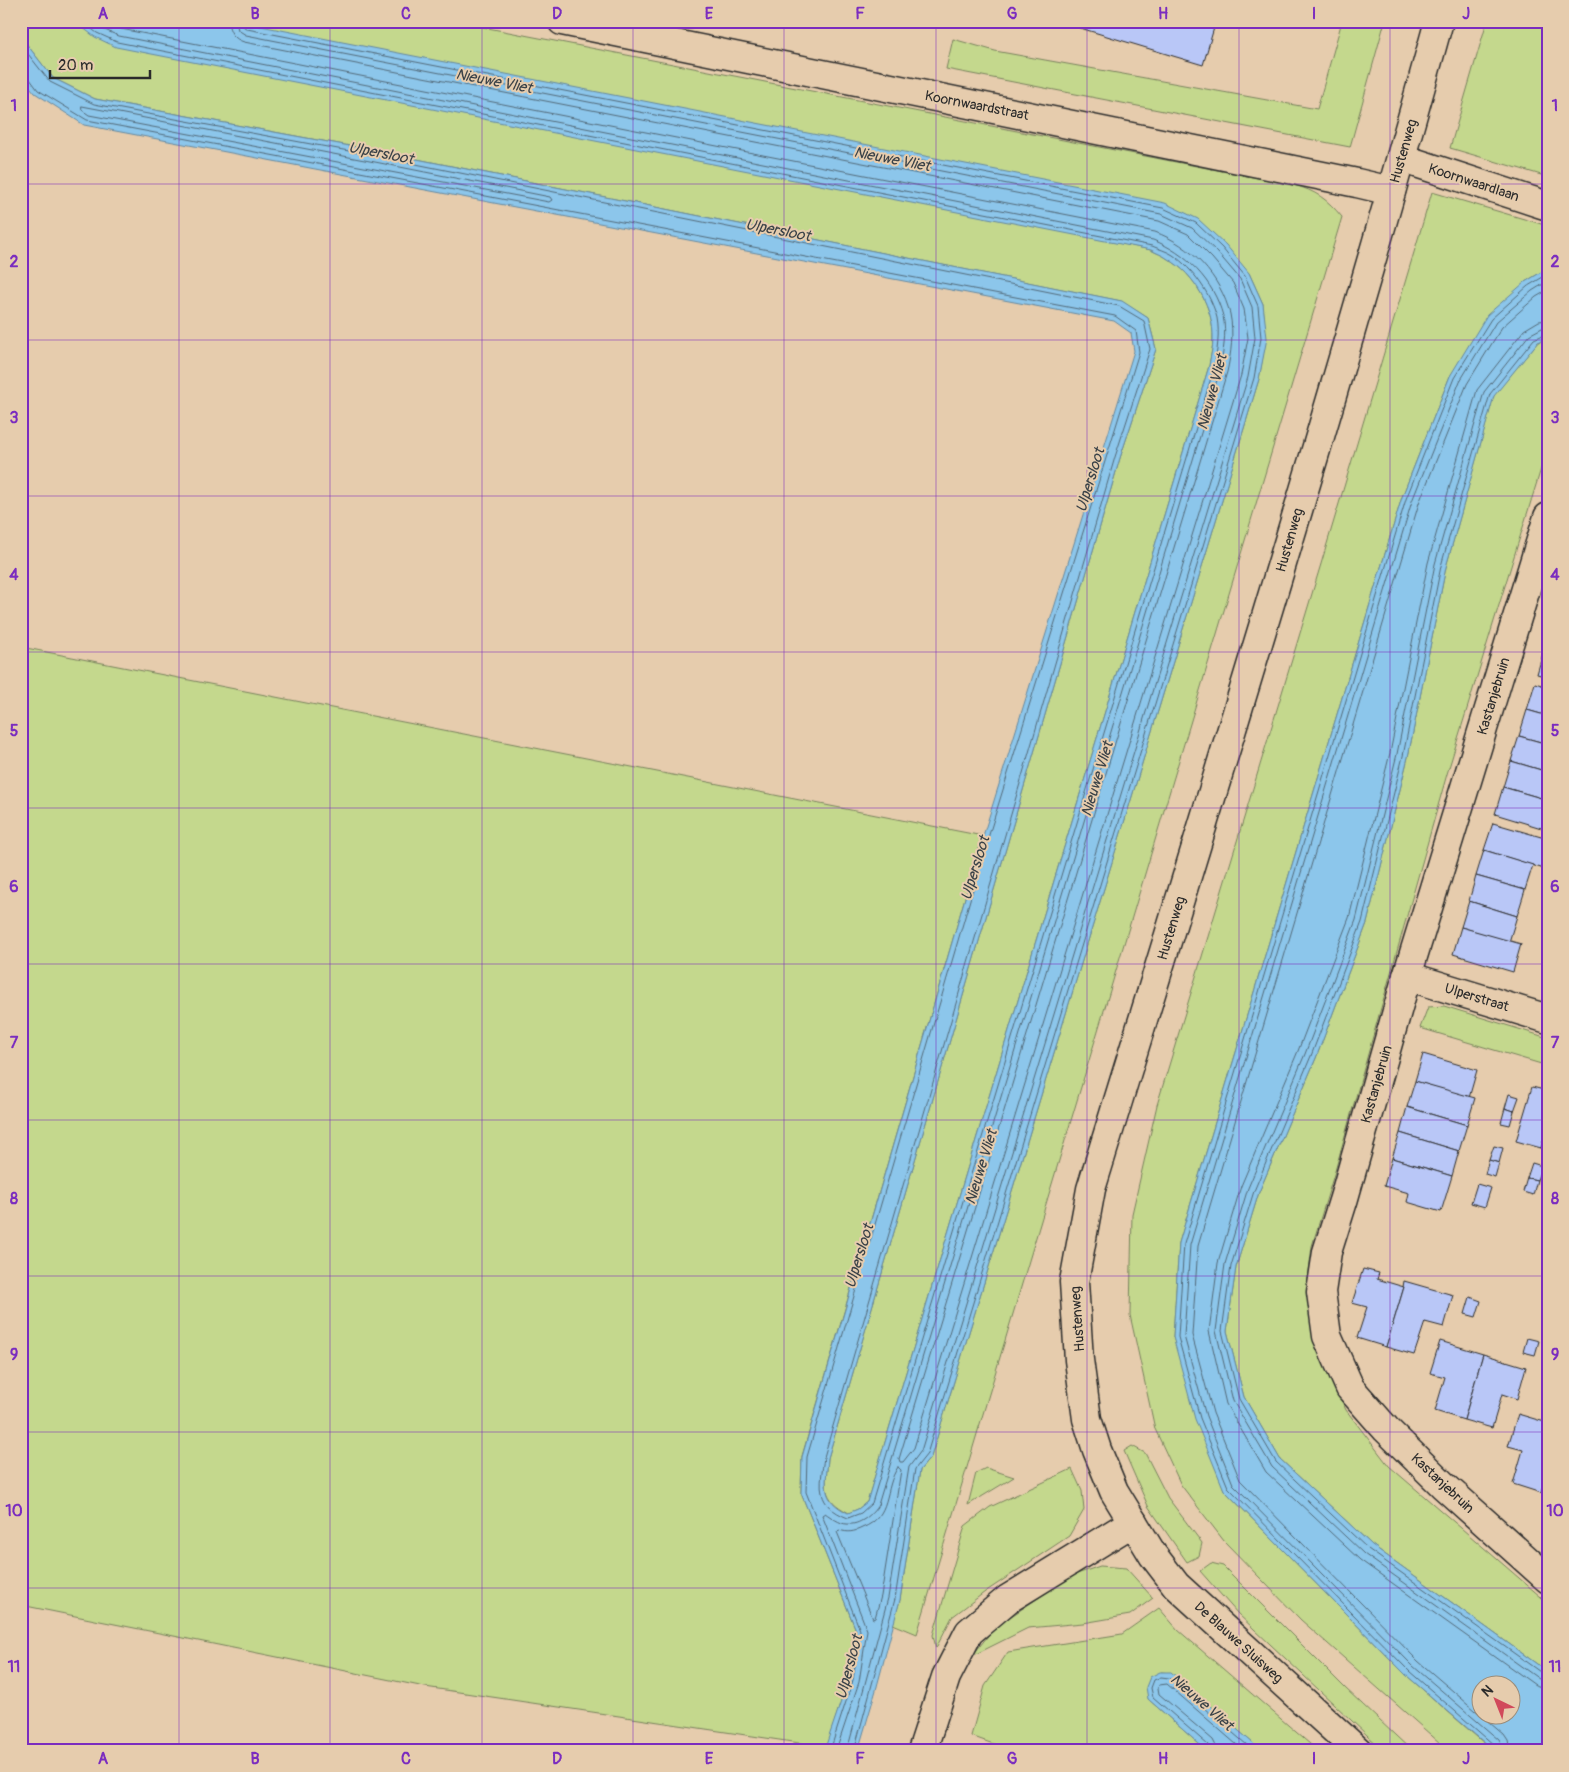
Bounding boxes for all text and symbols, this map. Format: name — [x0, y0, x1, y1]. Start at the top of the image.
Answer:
text: A — [98, 4, 109, 24]
text: B — [250, 4, 260, 24]
text: C — [401, 4, 411, 24]
text: D — [552, 4, 562, 24]
text: E — [705, 4, 714, 24]
text: F — [855, 4, 865, 24]
text: G — [1007, 4, 1018, 24]
text: H — [1158, 4, 1168, 24]
text: I — [1312, 4, 1316, 24]
text: J — [1462, 4, 1470, 24]
scale bar — [50, 48, 150, 80]
text: 20 m — [58, 56, 93, 75]
water label: Nieuwe Vliet — [454, 65, 536, 99]
street label: Koornwaardstraat — [923, 87, 1031, 124]
text: 1 — [11, 96, 17, 116]
text: 1 — [1552, 96, 1558, 116]
street label: Hustenweg — [1386, 117, 1421, 185]
water label: Ulpersloot — [347, 138, 417, 169]
water label: Nieuwe Vliet — [852, 143, 934, 177]
street label: Koornwaardlaan — [1426, 160, 1521, 205]
water label: Ulpersloot — [744, 215, 814, 246]
text: 2 — [10, 252, 19, 272]
text: 2 — [1551, 252, 1560, 272]
water label: Nieuwe Vliet — [1193, 351, 1232, 432]
text: 3 — [10, 408, 19, 428]
text: 3 — [1551, 408, 1560, 428]
water label: Ulpersloot — [1072, 444, 1110, 514]
street label: Hustenweg — [1272, 506, 1307, 574]
text: 4 — [9, 565, 19, 585]
text: 4 — [1550, 565, 1560, 585]
street label: Kastanjebruin — [1474, 655, 1513, 737]
text: 5 — [10, 721, 19, 741]
text: 5 — [1551, 721, 1560, 741]
water label: Nieuwe Vliet — [1077, 738, 1118, 819]
water label: Ulpersloot — [957, 832, 995, 902]
text: 6 — [9, 877, 19, 897]
text: 6 — [1550, 877, 1560, 897]
street label: Hustenweg — [1154, 894, 1189, 962]
street label: Ulperstraat — [1443, 980, 1511, 1015]
text: 7 — [10, 1033, 19, 1053]
text: 7 — [1551, 1033, 1560, 1053]
street label: Kastanjebruin — [1357, 1043, 1396, 1125]
water label: Nieuwe Vliet — [961, 1126, 1002, 1207]
text: 8 — [10, 1189, 18, 1209]
text: 8 — [1551, 1189, 1559, 1209]
water label: Ulpersloot — [841, 1220, 879, 1290]
street label: Hustenweg — [1067, 1286, 1088, 1352]
text: 9 — [10, 1345, 18, 1365]
text: 9 — [1551, 1345, 1559, 1365]
street label: Kastanjebruin — [1408, 1450, 1478, 1517]
text: 10 — [5, 1501, 23, 1521]
text: 10 — [1546, 1501, 1564, 1521]
street label: De Blauwe Sluisweg — [1191, 1598, 1286, 1687]
water label: Ulpersloot — [832, 1631, 868, 1701]
text: 11 — [8, 1657, 20, 1677]
text: 11 — [1549, 1657, 1561, 1677]
water label: Nieuwe Vliet — [1166, 1670, 1239, 1736]
north arrow — [1472, 1674, 1522, 1724]
text: N — [1478, 1681, 1497, 1700]
text: A — [98, 1749, 109, 1769]
text: B — [250, 1749, 260, 1769]
text: C — [401, 1749, 411, 1769]
text: D — [552, 1749, 562, 1769]
text: E — [705, 1749, 714, 1769]
text: F — [855, 1749, 865, 1769]
text: G — [1007, 1749, 1018, 1769]
text: H — [1158, 1749, 1168, 1769]
text: I — [1312, 1749, 1316, 1769]
text: J — [1462, 1749, 1470, 1769]

